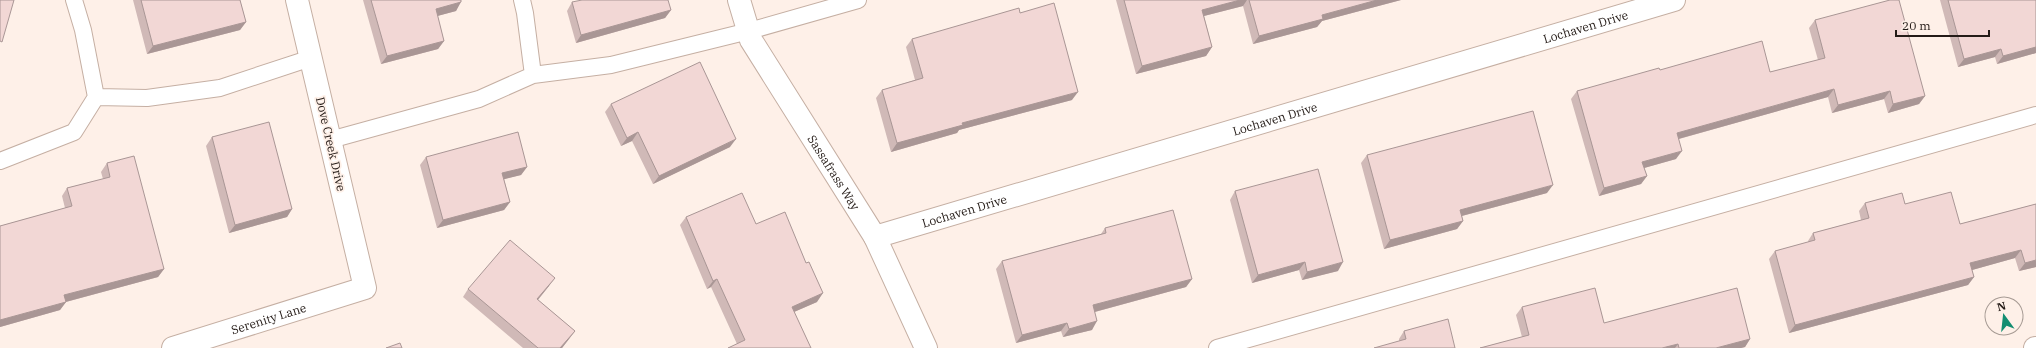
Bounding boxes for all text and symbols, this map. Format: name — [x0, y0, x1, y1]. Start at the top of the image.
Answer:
street label: Lochaven Drive — [1541, 7, 1630, 46]
scale bar — [1896, 12, 1989, 38]
text: 20 m — [1902, 18, 1931, 33]
street label: Dove Creek Drive — [313, 95, 349, 193]
street label: Lochaven Drive — [1231, 99, 1319, 138]
street label: Sassafrass Way — [805, 132, 864, 213]
street label: Lochaven Drive — [920, 191, 1008, 230]
north arrow — [1984, 296, 2024, 336]
text: N — [1995, 298, 2008, 314]
street label: Serenity Lane — [229, 299, 308, 337]

